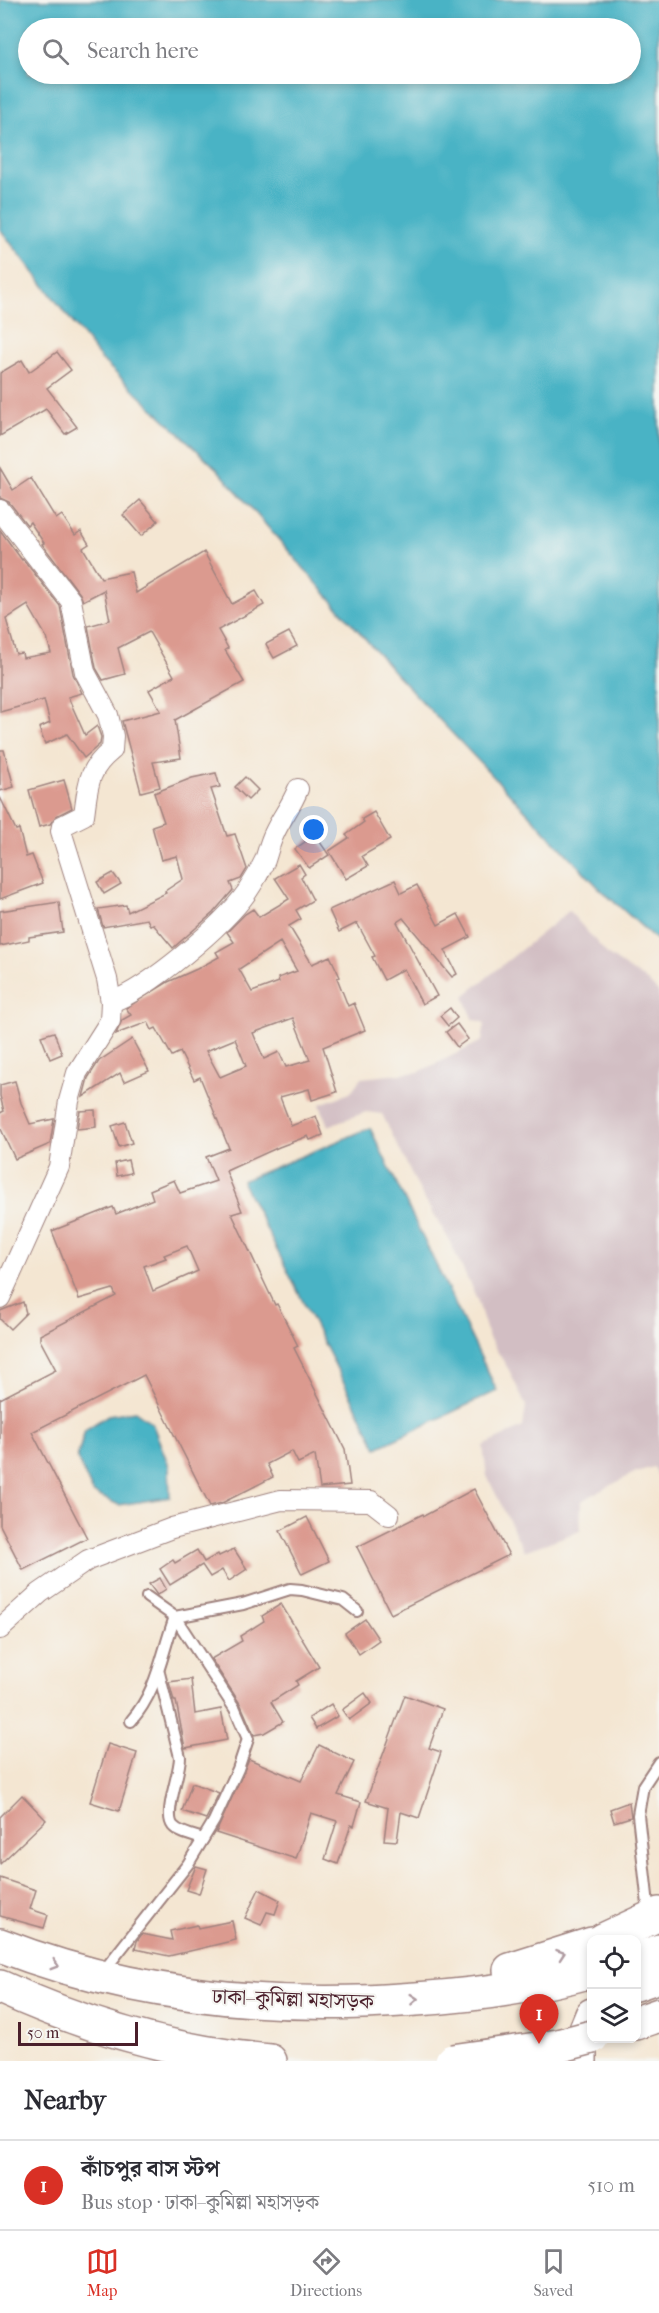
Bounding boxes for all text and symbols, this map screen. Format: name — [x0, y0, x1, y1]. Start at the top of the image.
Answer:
search box — [18, 18, 641, 84]
icon: search — [39, 35, 72, 68]
text: Search here — [87, 38, 199, 64]
your location — [299, 815, 328, 844]
map controls — [587, 1935, 641, 2043]
button: locate — [587, 1935, 641, 1989]
one-way arrow — [555, 1949, 566, 1962]
one-way arrow — [49, 1957, 60, 1970]
street label: ঢাকা–কুমিল্লা মহাসড়ক — [211, 1984, 375, 2015]
button: layers — [587, 1989, 641, 2043]
one-way arrow — [409, 1993, 418, 2006]
pin: 1 — [520, 1994, 558, 2044]
scale bar — [18, 2019, 138, 2046]
text: 50 m — [27, 2023, 59, 2042]
text: Nearby — [24, 2085, 106, 2116]
text: কাঁচপুর বাস স্টপ — [81, 2156, 220, 2182]
text: 1 — [40, 2174, 47, 2197]
text: 510 m — [587, 2174, 635, 2197]
text: Bus stop · ঢাকা–কুমিল্লা মহাসড়ক — [81, 2191, 319, 2214]
tab: Map — [86, 2245, 119, 2300]
tab: Directions — [290, 2245, 362, 2300]
tab: Saved — [534, 2245, 573, 2300]

